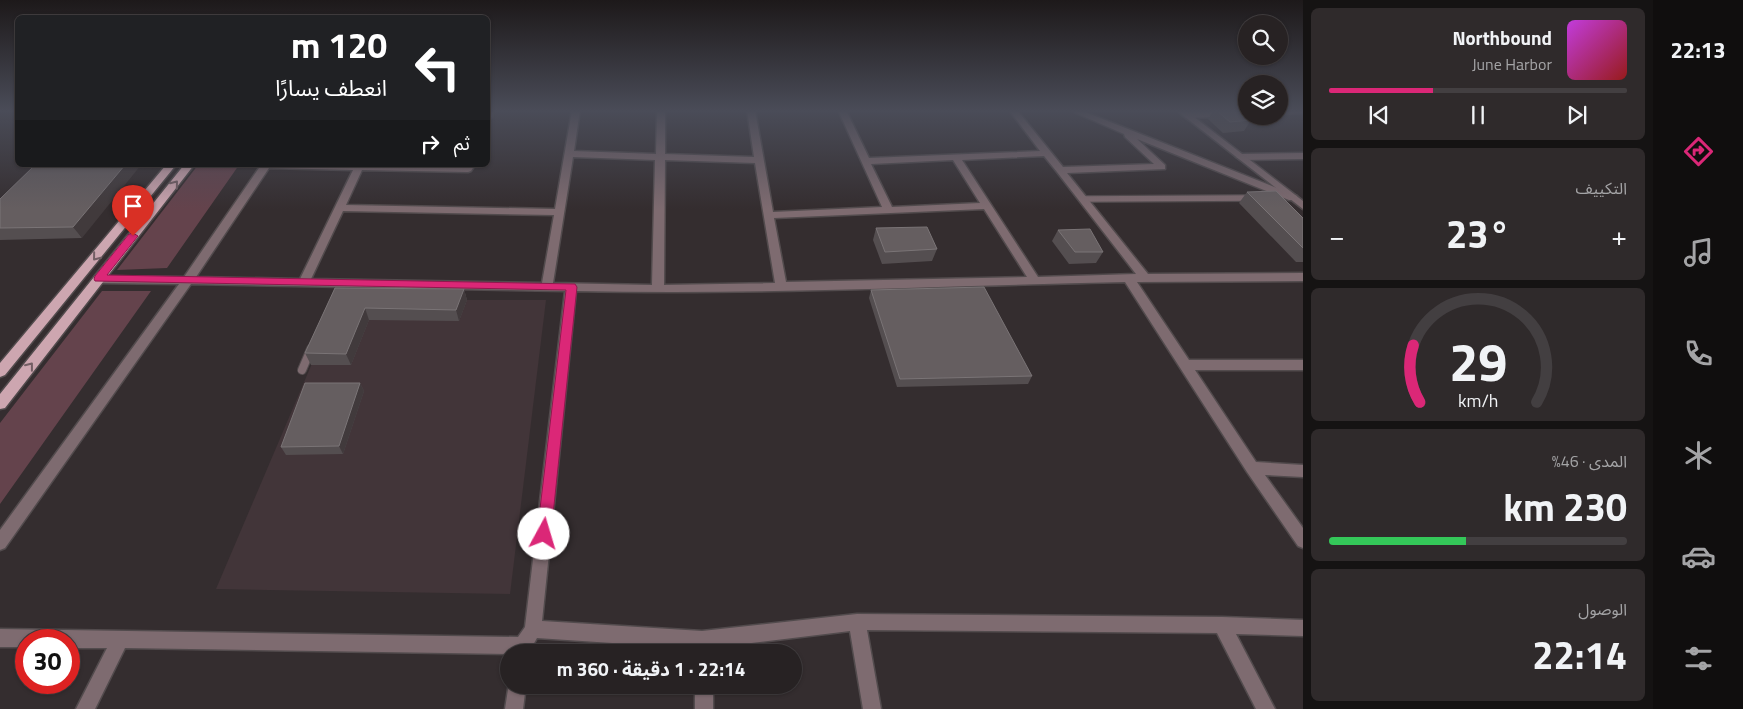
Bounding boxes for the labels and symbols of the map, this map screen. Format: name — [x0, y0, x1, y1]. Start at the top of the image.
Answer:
one-way arrow — [169, 180, 178, 189]
pin — [112, 185, 154, 236]
one-way arrow — [92, 251, 101, 260]
one-way arrow — [25, 363, 33, 372]
position arrow — [517, 507, 569, 559]
speed limit sign: 30 — [15, 629, 80, 694]

